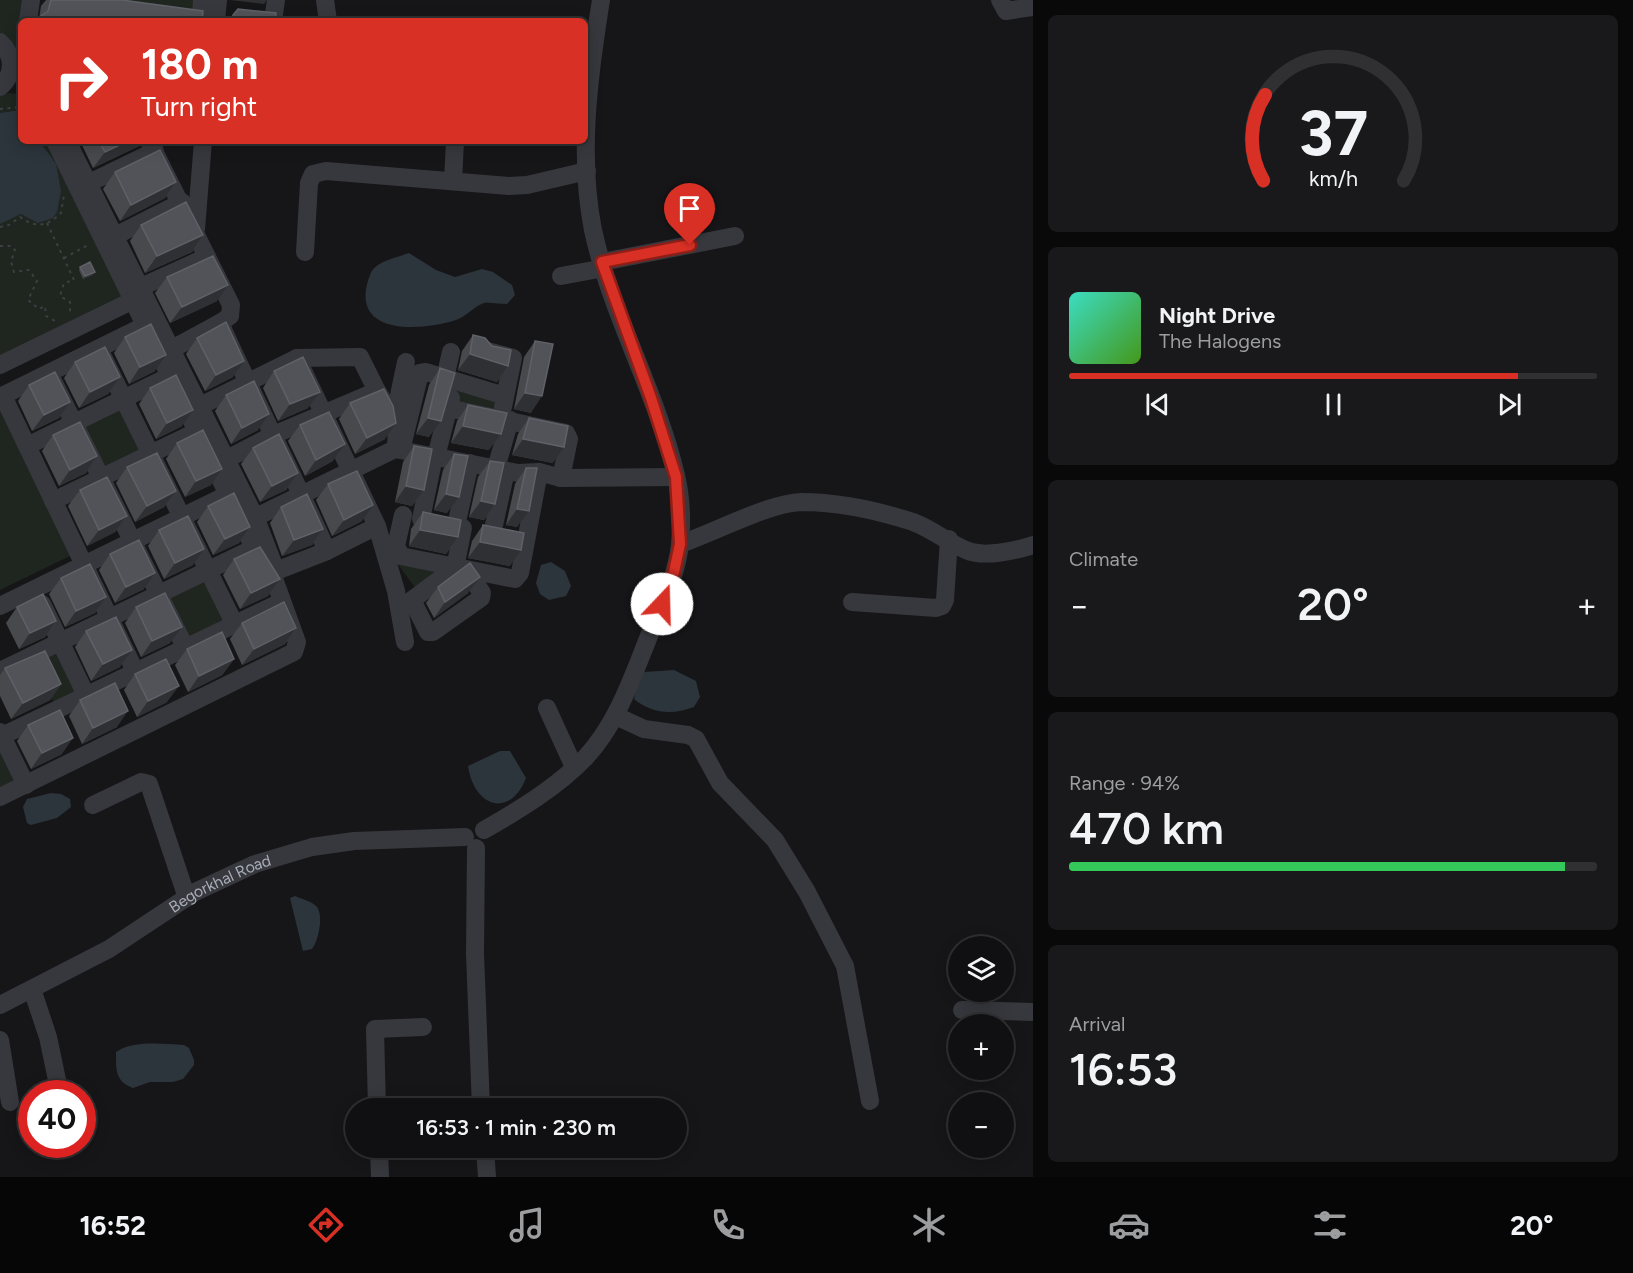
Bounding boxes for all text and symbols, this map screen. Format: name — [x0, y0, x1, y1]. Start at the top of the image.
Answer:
text: 180 m — [141, 39, 258, 90]
icon: right — [42, 42, 120, 120]
text: Turn right — [141, 90, 257, 123]
text: 37 — [1298, 96, 1368, 171]
text: km/h — [1309, 166, 1357, 191]
pin — [664, 183, 715, 245]
icon: arrive — [673, 192, 706, 225]
text: Night Drive — [1159, 302, 1275, 329]
text: The Halogens — [1159, 329, 1281, 353]
icon: previous — [1141, 388, 1174, 421]
icon: pause — [1317, 388, 1350, 421]
icon: next — [1493, 388, 1526, 421]
text: Climate — [1069, 547, 1138, 571]
position arrow — [630, 572, 694, 636]
text: 20° — [1297, 577, 1369, 631]
text: − — [1069, 586, 1090, 625]
text: + — [1576, 586, 1597, 625]
text: Range · 94% — [1069, 771, 1180, 795]
text: 470 km — [1069, 801, 1224, 855]
street label: Begorkhal Road — [165, 851, 273, 917]
map controls — [948, 936, 1014, 1158]
button: layers — [948, 936, 1014, 1002]
text: Arrival — [1069, 1012, 1125, 1036]
button: + — [948, 1014, 1014, 1080]
text: 16:53 — [1069, 1042, 1177, 1096]
speed limit sign: 40 — [18, 1080, 96, 1158]
button: − — [948, 1092, 1014, 1158]
text: 16:53 · 1 min · 230 m — [416, 1114, 616, 1141]
icon: directions — [305, 1204, 347, 1246]
icon: music — [506, 1204, 548, 1246]
icon: phone — [707, 1204, 749, 1246]
icon: climate — [908, 1204, 950, 1246]
icon: car — [1108, 1204, 1150, 1246]
icon: filters — [1309, 1204, 1351, 1246]
text: 16:52 — [79, 1209, 146, 1242]
text: 20° — [1510, 1209, 1554, 1242]

